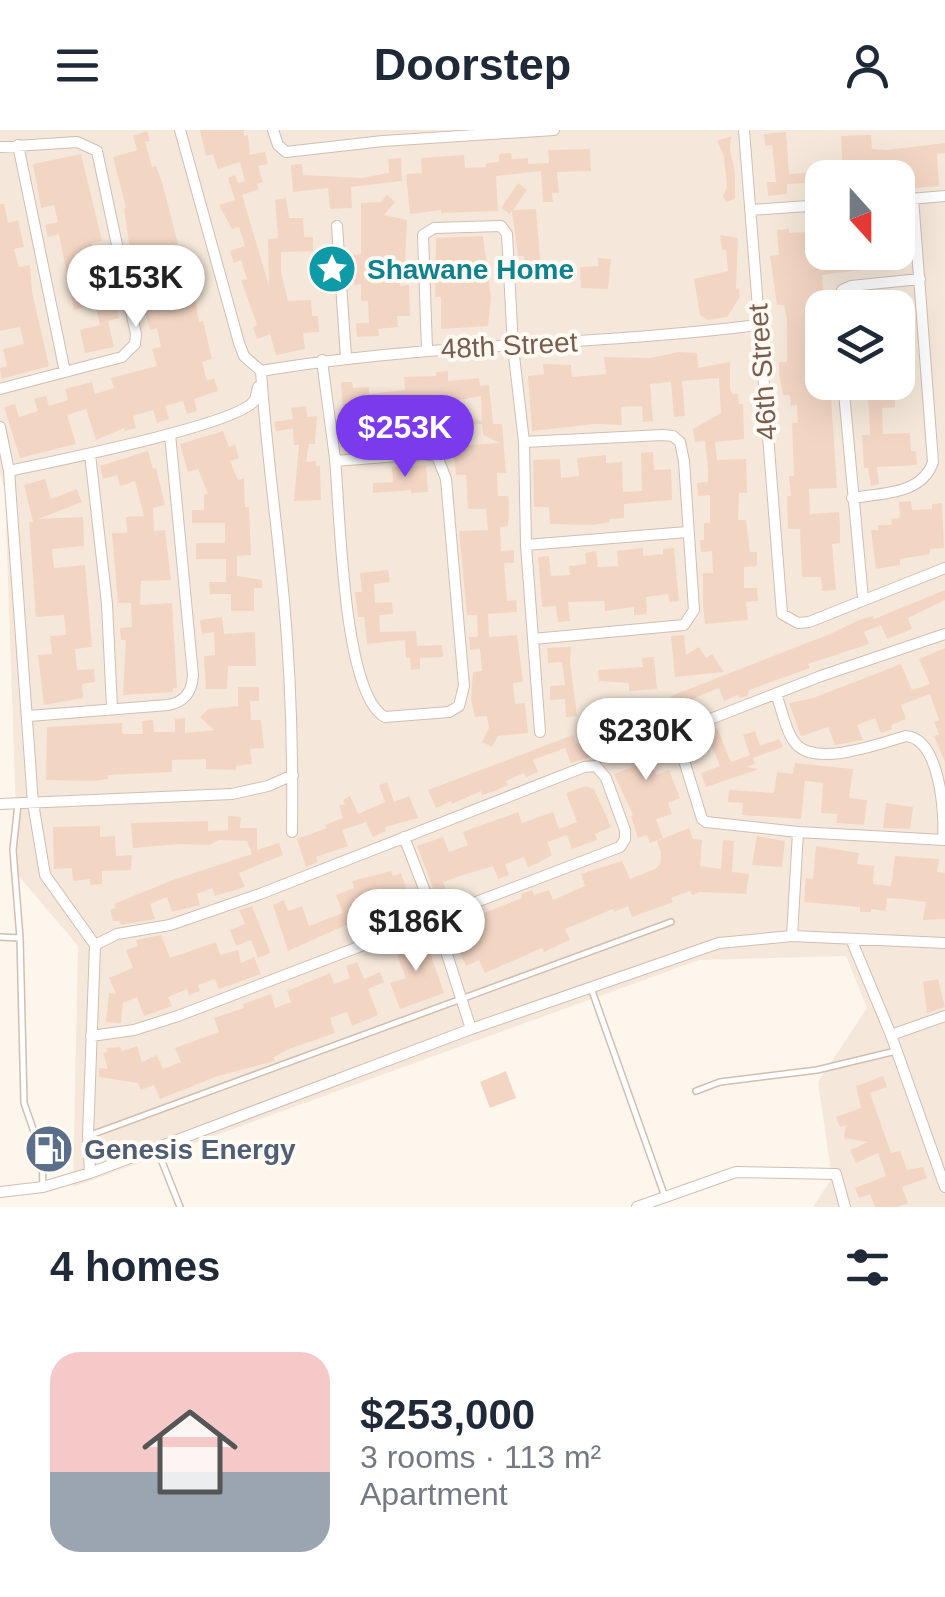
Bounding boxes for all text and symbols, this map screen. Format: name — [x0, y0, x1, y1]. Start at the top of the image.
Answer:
icon: menu — [50, 38, 105, 93]
icon: person — [840, 38, 895, 93]
text: Doorstep — [374, 39, 571, 90]
north arrow — [805, 160, 915, 270]
map controls — [805, 160, 915, 400]
place icon: Shawane Home — [306, 243, 358, 295]
pin: $153K — [66, 245, 206, 330]
place label: Shawane Home — [367, 254, 574, 285]
text: $153K — [89, 259, 183, 295]
button: layers — [805, 290, 915, 400]
street label: 46th Street — [742, 302, 783, 441]
street label: 48th Street — [440, 326, 578, 365]
pin: $253K — [335, 395, 475, 480]
text: $253K — [358, 409, 452, 445]
pin: $230K — [576, 698, 716, 783]
text: $230K — [599, 712, 693, 748]
pin: $186K — [346, 889, 486, 974]
text: $186K — [369, 903, 463, 939]
fuel station icon: Genesis Energy — [23, 1123, 75, 1175]
place label: Genesis Energy — [84, 1134, 296, 1165]
icon: filters — [840, 1240, 895, 1295]
text: 4 homes — [50, 1243, 220, 1290]
text: $253,000 — [360, 1391, 535, 1438]
icon: home — [130, 1392, 250, 1512]
text: 3 rooms · 113 m² — [360, 1439, 601, 1475]
text: Apartment — [360, 1476, 508, 1512]

